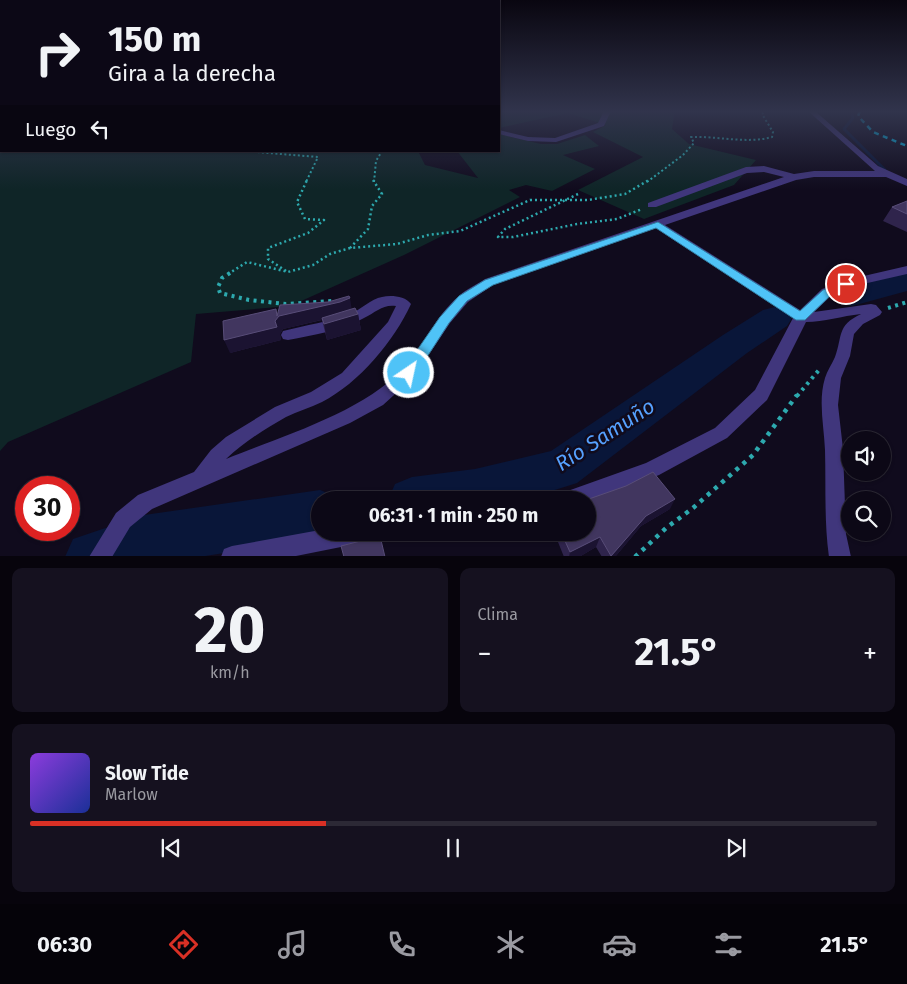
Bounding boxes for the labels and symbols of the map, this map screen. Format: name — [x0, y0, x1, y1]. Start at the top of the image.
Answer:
pin — [825, 263, 867, 305]
position arrow — [382, 346, 434, 398]
water label: Río Samuño — [550, 393, 660, 477]
speed limit sign: 30 — [15, 476, 80, 541]

